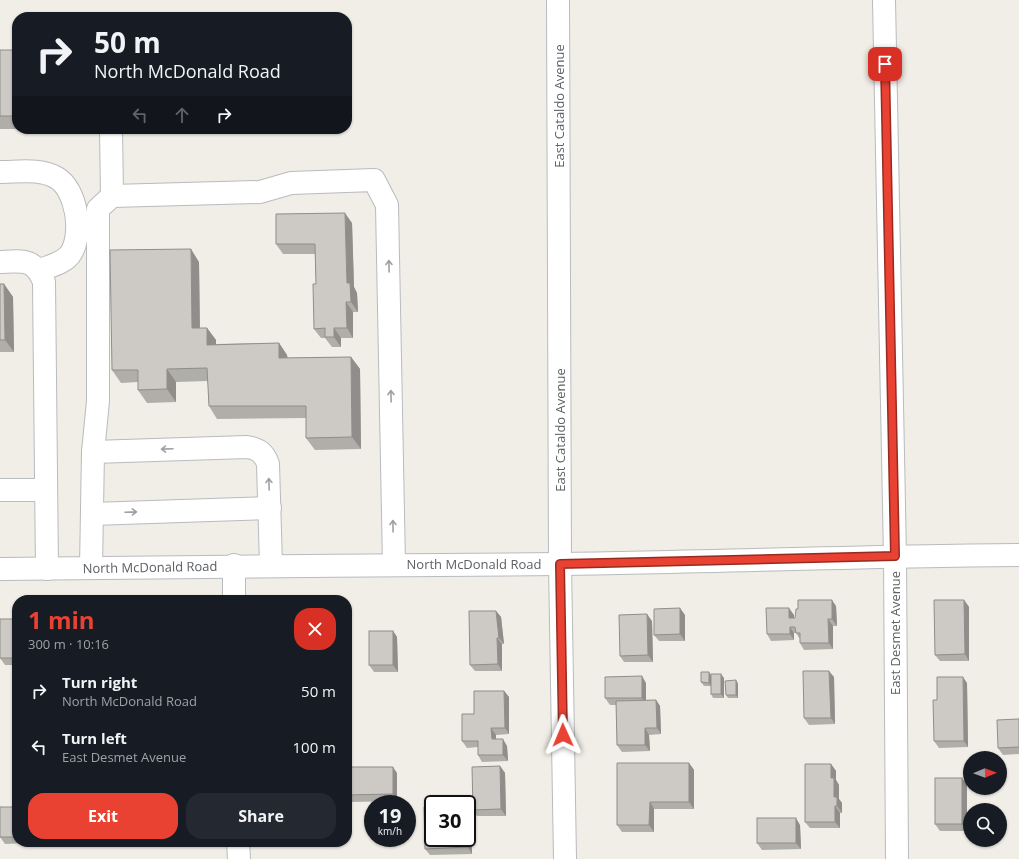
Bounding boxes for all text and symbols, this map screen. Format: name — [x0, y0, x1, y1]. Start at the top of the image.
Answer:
text: 50 m — [94, 23, 161, 61]
icon: right — [28, 28, 80, 80]
street label: East Cataldo Avenue — [550, 44, 568, 168]
pin — [868, 47, 902, 81]
icon: arrive — [874, 53, 896, 75]
text: North McDonald Road — [94, 59, 281, 83]
icon: left — [129, 104, 151, 126]
icon: ahead — [171, 104, 193, 126]
icon: right — [213, 104, 235, 126]
one-way arrow — [385, 260, 392, 273]
street label: East Cataldo Avenue — [551, 368, 569, 492]
one-way arrow — [387, 390, 395, 403]
one-way arrow — [161, 446, 174, 453]
one-way arrow — [265, 478, 273, 491]
one-way arrow — [124, 509, 137, 516]
one-way arrow — [389, 520, 397, 533]
street label: North McDonald Road — [407, 555, 541, 573]
street label: North McDonald Road — [82, 557, 218, 577]
street label: East Desmet Avenue — [886, 571, 904, 695]
text: 1 min — [28, 603, 95, 636]
button: close — [294, 608, 336, 650]
text: 300 m · 10:16 — [28, 635, 109, 653]
text: Turn right — [62, 672, 137, 692]
icon: right — [28, 680, 50, 702]
text: 50 m — [301, 681, 336, 701]
text: North McDonald Road — [62, 692, 197, 710]
position arrow — [542, 714, 584, 756]
text: Turn left — [62, 728, 127, 748]
icon: left — [28, 736, 50, 758]
text: 100 m — [292, 737, 336, 757]
text: East Desmet Avenue — [62, 748, 186, 766]
north arrow — [963, 751, 1007, 795]
map controls — [963, 751, 1007, 847]
button: Exit — [28, 793, 178, 839]
button: Share — [186, 793, 336, 839]
speed limit sign: 30 — [424, 795, 476, 847]
text: 19 — [379, 802, 401, 829]
button: search — [963, 803, 1007, 847]
text: km/h — [378, 824, 402, 838]

